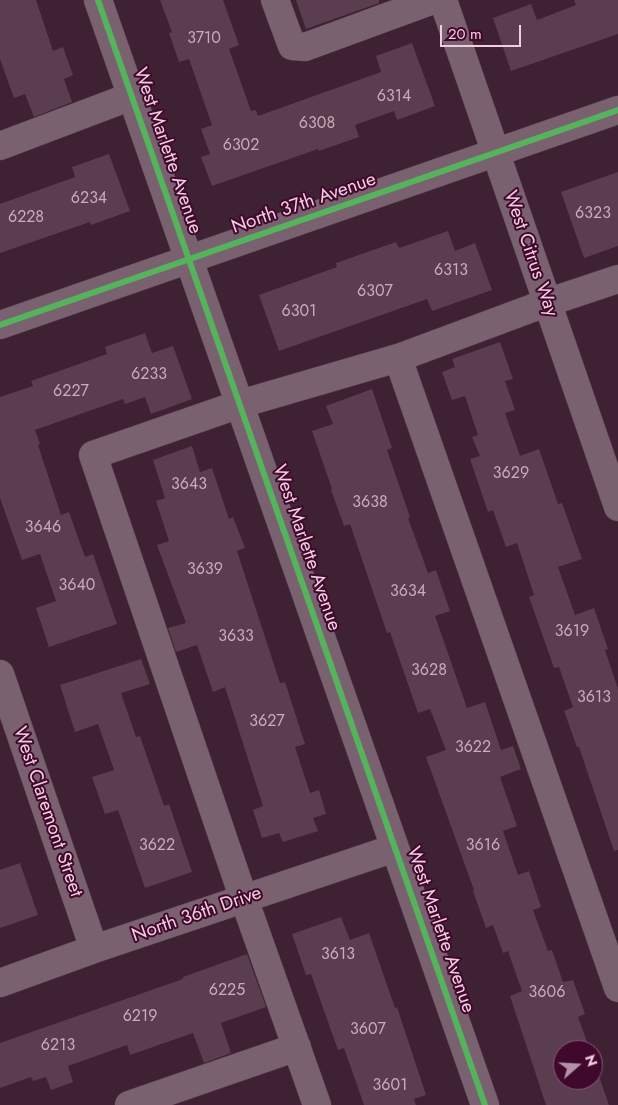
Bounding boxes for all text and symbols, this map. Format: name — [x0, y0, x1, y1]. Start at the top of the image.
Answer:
scale bar — [443, 15, 524, 47]
text: 20 m — [448, 23, 482, 45]
house number: 3710 — [187, 29, 221, 49]
street label: West Marlette Avenue — [128, 65, 206, 237]
house number: 6314 — [377, 87, 411, 107]
house number: 6308 — [299, 114, 335, 134]
house number: 6302 — [223, 136, 259, 156]
street label: North 37th Avenue — [229, 169, 379, 239]
street label: West Citrus Way — [498, 188, 562, 320]
house number: 6234 — [71, 189, 107, 209]
house number: 6323 — [575, 204, 611, 224]
house number: 6228 — [8, 208, 44, 228]
house number: 6313 — [434, 261, 468, 281]
house number: 6307 — [357, 282, 393, 302]
house number: 6301 — [282, 302, 316, 322]
house number: 6233 — [131, 365, 167, 385]
house number: 6227 — [53, 382, 89, 402]
street label: West Marlette Avenue — [267, 462, 345, 634]
house number: 3629 — [493, 464, 529, 484]
house number: 3643 — [171, 475, 207, 495]
house number: 3638 — [352, 493, 388, 513]
house number: 3646 — [25, 518, 61, 538]
house number: 3639 — [187, 560, 223, 580]
house number: 3640 — [59, 576, 95, 596]
house number: 3634 — [390, 582, 426, 602]
house number: 3619 — [555, 622, 589, 642]
house number: 3633 — [218, 627, 254, 647]
house number: 3628 — [411, 661, 447, 681]
house number: 3613 — [577, 688, 611, 708]
house number: 3627 — [249, 712, 285, 732]
street label: West Claremont Street — [7, 724, 87, 900]
house number: 3622 — [455, 738, 491, 758]
house number: 3622 — [139, 836, 175, 856]
house number: 3616 — [466, 836, 500, 856]
street label: West Marlette Avenue — [401, 844, 479, 1016]
street label: North 36th Drive — [129, 882, 265, 948]
house number: 3613 — [321, 945, 355, 965]
house number: 6225 — [209, 981, 245, 1001]
house number: 3606 — [529, 983, 565, 1003]
house number: 6219 — [123, 1007, 157, 1027]
house number: 3607 — [350, 1020, 386, 1040]
house number: 6213 — [41, 1036, 75, 1056]
north arrow — [553, 1040, 603, 1090]
text: N — [580, 1052, 603, 1069]
house number: 3601 — [373, 1076, 407, 1096]

